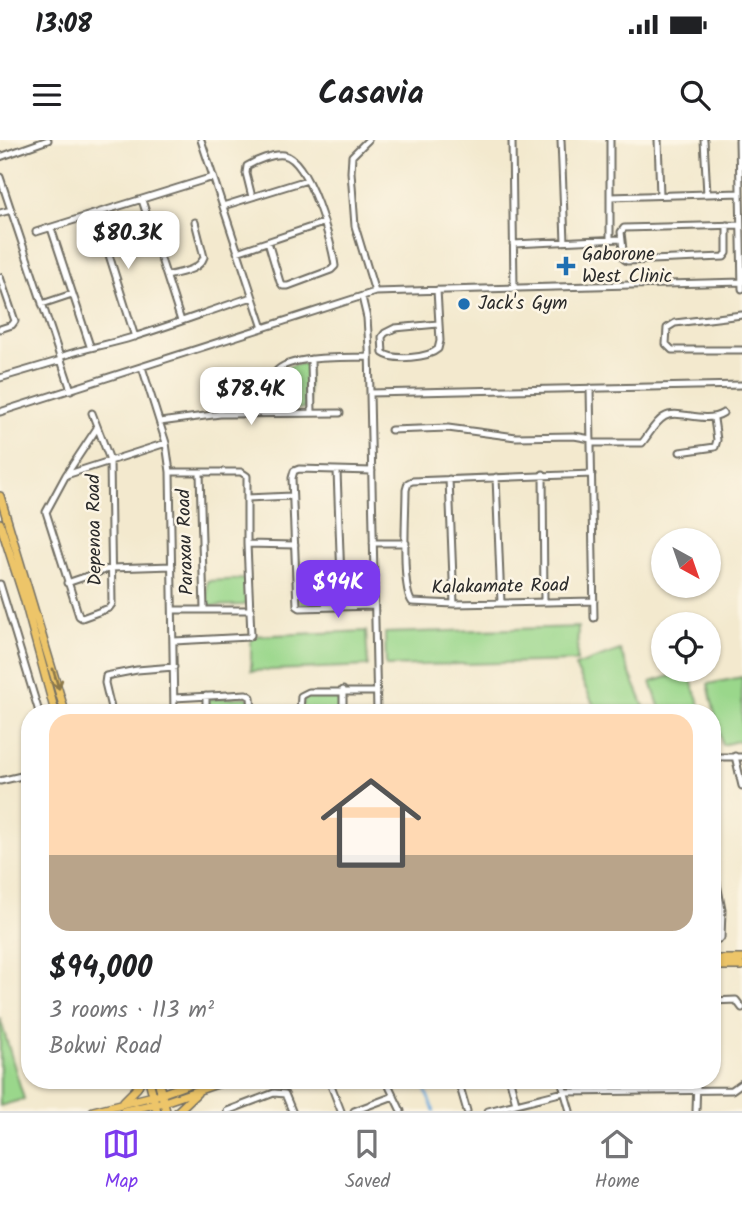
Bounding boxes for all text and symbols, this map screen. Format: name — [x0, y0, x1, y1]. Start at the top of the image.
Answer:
text: 13:08 — [35, 4, 92, 46]
text: Casavia — [318, 69, 424, 120]
icon: menu — [28, 76, 66, 114]
icon: search — [676, 76, 714, 114]
pin: $80.3K — [71, 212, 185, 271]
text: $80.3K — [93, 216, 163, 252]
place label: Gaborone West Clinic — [582, 240, 672, 292]
marker: Gaborone West Clinic — [556, 256, 576, 276]
place label: Jack's Gym — [478, 289, 567, 319]
marker: Jack's Gym — [456, 296, 472, 312]
pin: $78.4K — [194, 368, 308, 427]
text: $78.4K — [216, 372, 286, 408]
street label: Depenoa Road — [79, 473, 111, 586]
street label: Paraxau Road — [169, 488, 203, 596]
north arrow — [651, 528, 721, 598]
map controls — [651, 528, 721, 682]
pin: $94K — [297, 560, 379, 620]
text: $94K — [312, 565, 364, 601]
street label: Kalakamate Road — [431, 571, 569, 603]
button: locate — [651, 612, 721, 682]
one-way arrow — [50, 667, 63, 689]
icon: home — [308, 760, 434, 886]
text: $94,000 — [49, 945, 152, 993]
text: 3 rooms · 113 m² — [49, 993, 214, 1029]
text: Bokwi Road — [49, 1029, 161, 1065]
tab: Map — [102, 1125, 140, 1197]
tab: Saved — [345, 1125, 390, 1197]
tab: Home — [595, 1125, 640, 1197]

